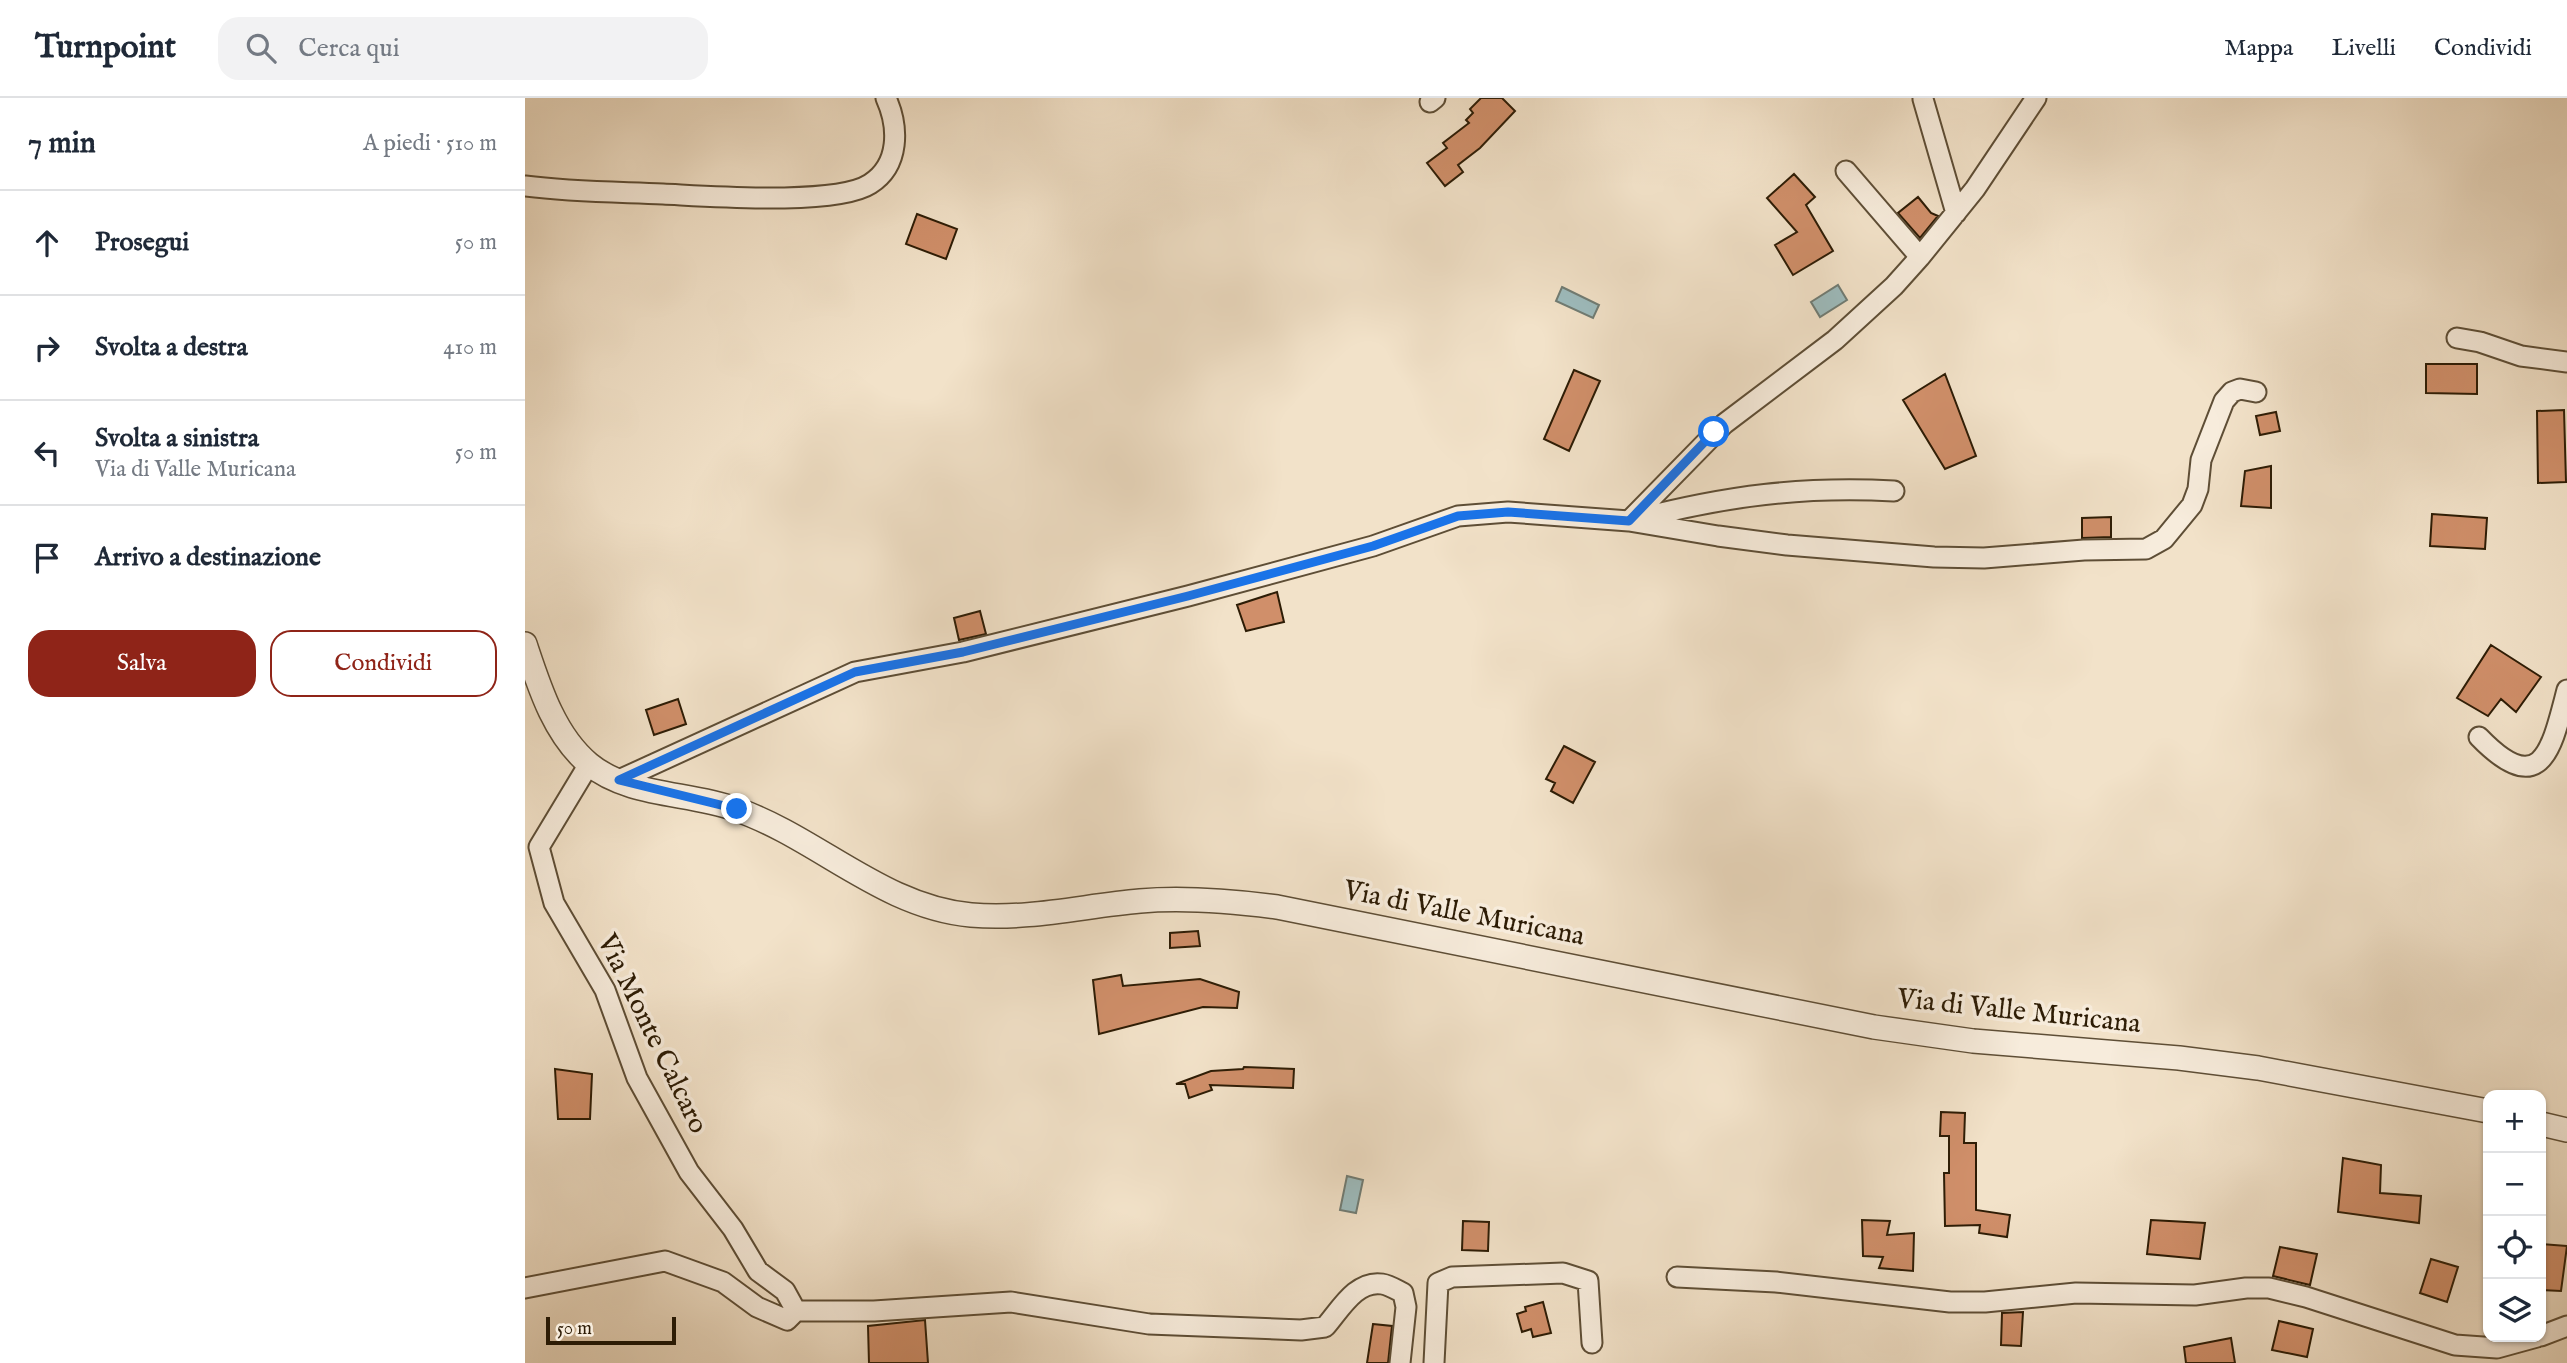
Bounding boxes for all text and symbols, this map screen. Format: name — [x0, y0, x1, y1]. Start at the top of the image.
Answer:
search box — [218, 17, 708, 80]
text: Turnpoint — [35, 27, 176, 69]
icon: search — [242, 29, 280, 67]
text: Cerca qui — [298, 32, 400, 65]
text: Mappa — [2224, 33, 2293, 64]
text: Livelli — [2331, 33, 2396, 64]
text: Condividi — [2434, 33, 2532, 64]
text: 7 min — [28, 125, 96, 163]
text: A piedi · 510 m — [363, 129, 497, 158]
icon: ahead — [28, 224, 66, 262]
text: Prosegui — [95, 226, 189, 259]
text: 50 m — [455, 228, 497, 257]
icon: right — [28, 329, 66, 367]
text: Svolta a destra — [95, 331, 248, 364]
text: 410 m — [443, 333, 497, 362]
route start — [1698, 416, 1729, 447]
text: Svolta a sinistra — [95, 422, 259, 455]
icon: left — [28, 434, 66, 472]
text: 50 m — [455, 438, 497, 467]
text: Via di Valle Muricana — [95, 455, 296, 484]
icon: arrive — [28, 539, 66, 577]
text: Arrivo a destinazione — [95, 541, 321, 574]
button: Salva — [28, 630, 256, 697]
button: Condividi — [270, 630, 497, 697]
route end — [721, 793, 752, 824]
street label: Via di Valle Muricana — [1340, 873, 1588, 955]
street label: Via Monte Calcaro — [588, 928, 715, 1139]
street label: Via di Valle Muricana — [1895, 982, 2143, 1042]
map controls — [2483, 1090, 2546, 1342]
button: + — [2483, 1090, 2546, 1153]
button: − — [2483, 1153, 2546, 1216]
button: locate — [2483, 1216, 2546, 1279]
button: layers — [2483, 1279, 2546, 1342]
scale bar — [546, 1314, 675, 1346]
text: 50 m — [557, 1317, 592, 1341]

